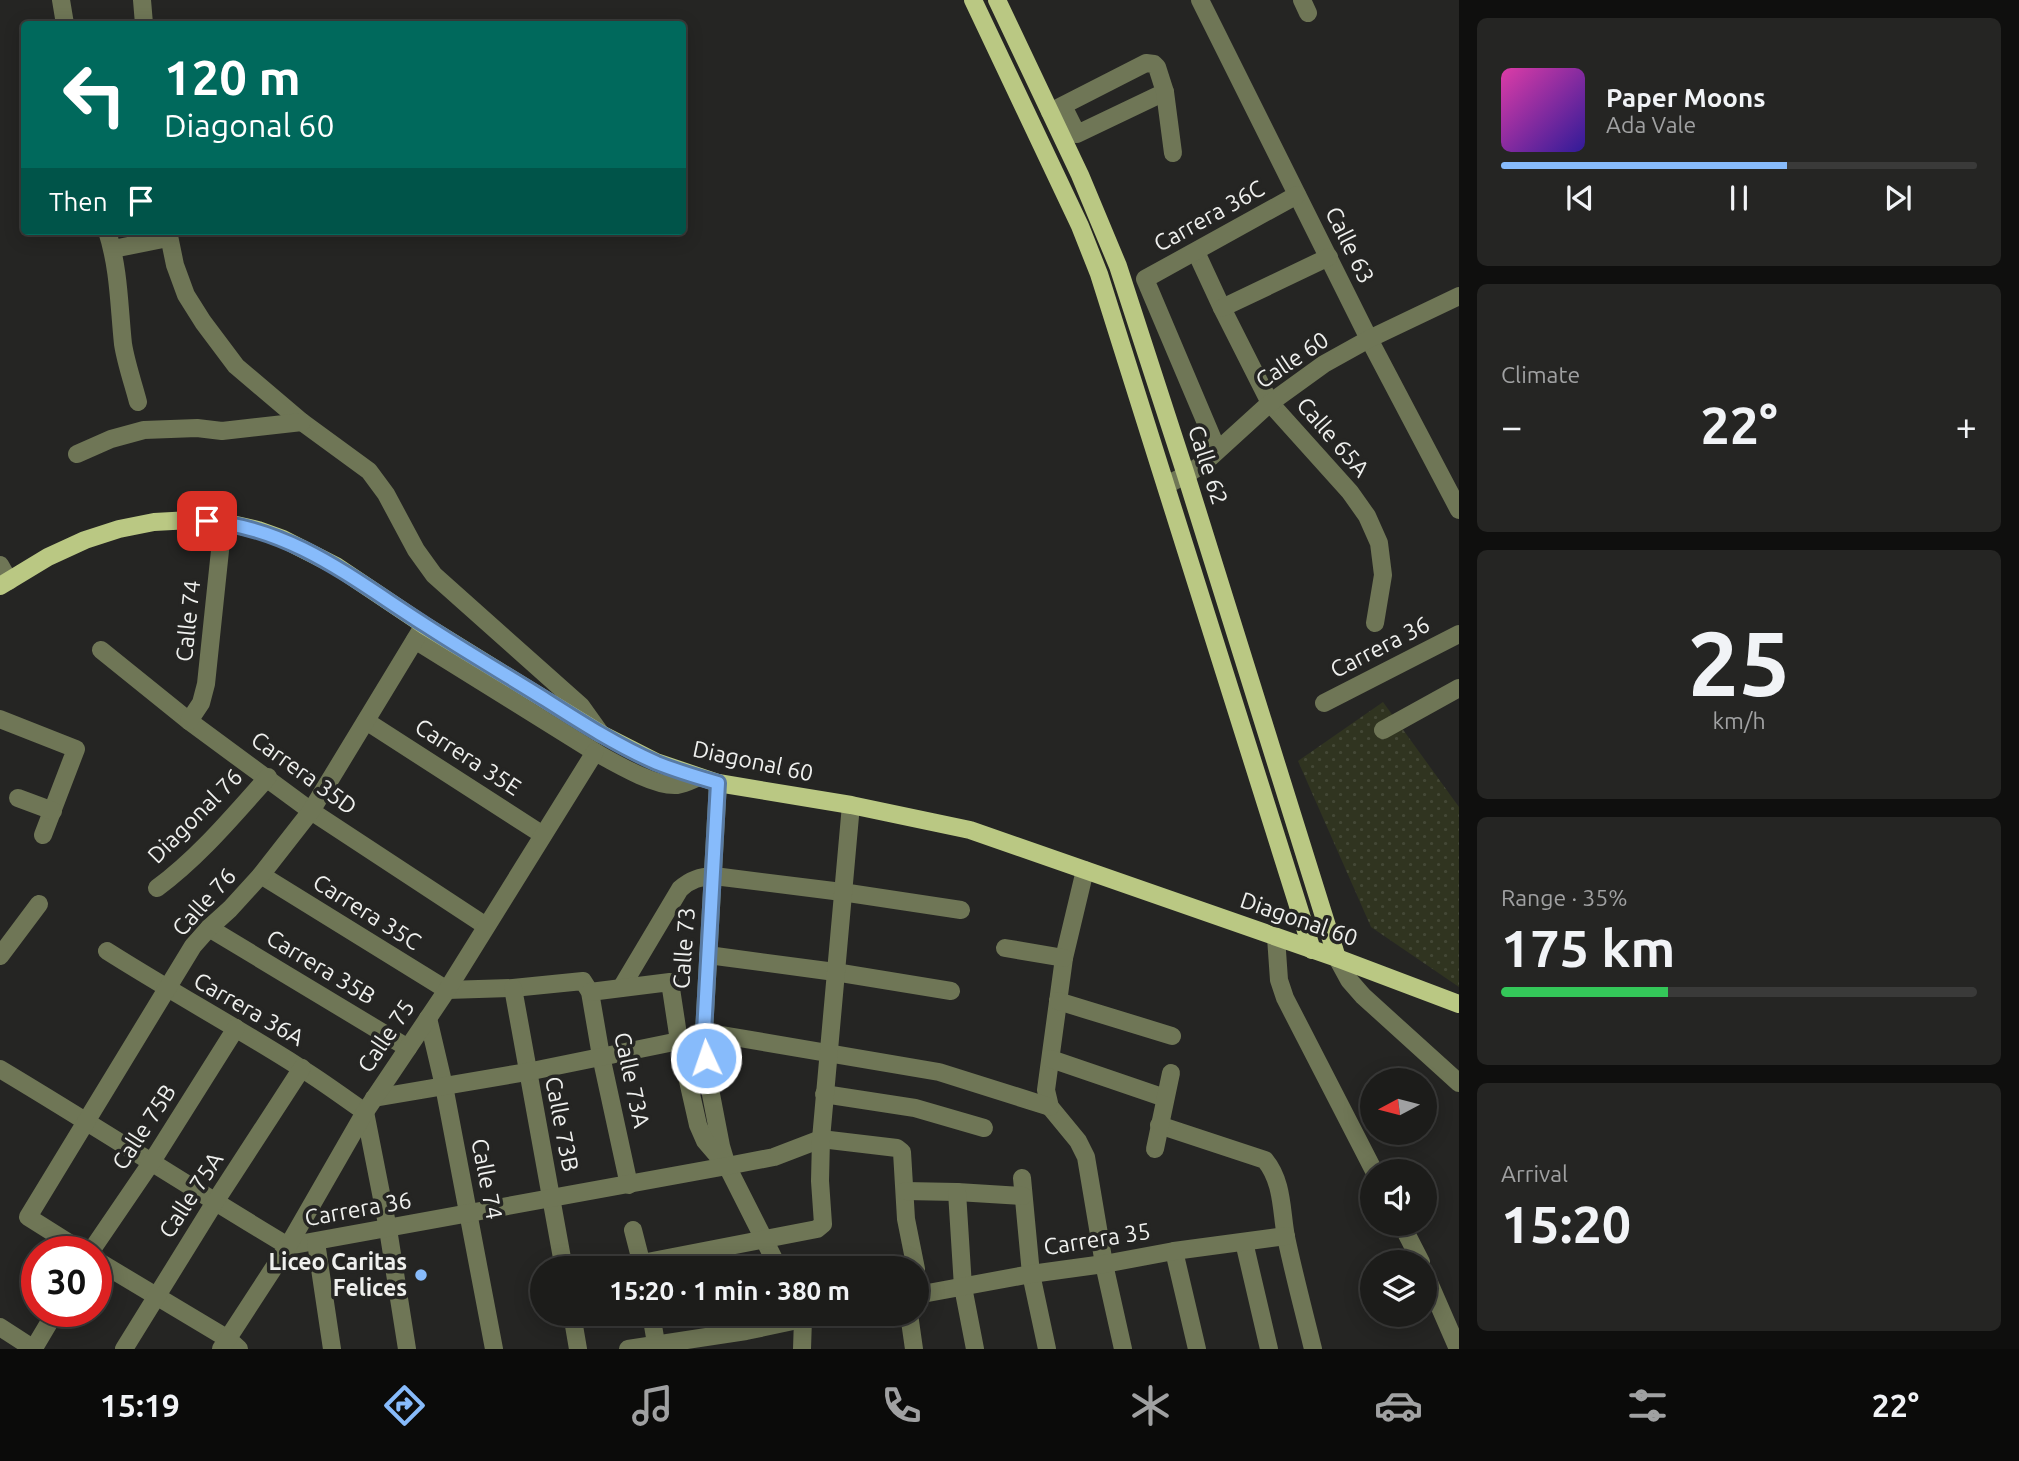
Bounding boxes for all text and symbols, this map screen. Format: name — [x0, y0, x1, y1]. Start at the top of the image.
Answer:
icon: left — [49, 49, 140, 140]
text: 120 m — [164, 49, 301, 104]
text: Paper Moons — [1606, 83, 1765, 112]
text: Diagonal 60 — [164, 107, 334, 143]
text: Ada Vale — [1606, 112, 1696, 137]
street label: Carrera 36C — [1149, 175, 1268, 256]
icon: previous — [1561, 179, 1599, 217]
icon: pause — [1720, 179, 1758, 217]
icon: next — [1879, 179, 1917, 217]
icon: arrive — [122, 182, 160, 220]
text: Then — [49, 187, 108, 216]
street label: Calle 63 — [1321, 202, 1380, 287]
street label: Calle 60 — [1251, 326, 1333, 393]
text: Climate — [1501, 362, 1580, 387]
street label: Calle 65A — [1292, 392, 1375, 481]
text: 22° — [1700, 396, 1778, 454]
text: − — [1501, 405, 1522, 447]
text: + — [1956, 405, 1977, 447]
street label: Calle 62 — [1184, 422, 1233, 508]
pin — [177, 491, 237, 551]
icon: arrive — [188, 502, 226, 540]
street label: Calle 74 — [171, 579, 204, 663]
street label: Carrera 36 — [1326, 611, 1433, 682]
text: 25 — [1688, 611, 1790, 713]
text: km/h — [1712, 708, 1766, 733]
street label: Carrera 35E — [411, 713, 526, 800]
street label: Carrera 35D — [247, 726, 362, 819]
street label: Diagonal 60 — [691, 736, 816, 785]
street label: Diagonal 76 — [142, 763, 247, 868]
street label: Calle 76 — [167, 863, 240, 940]
street label: Carrera 35C — [309, 869, 426, 954]
text: Range · 35% — [1501, 885, 1628, 910]
street label: Diagonal 60 — [1237, 887, 1361, 950]
street label: Calle 73 — [668, 906, 699, 990]
text: 175 km — [1501, 919, 1675, 977]
street label: Carrera 35B — [262, 924, 380, 1009]
street label: Carrera 36A — [190, 967, 309, 1050]
street label: Calle 75 — [352, 995, 419, 1077]
position arrow — [669, 1021, 743, 1095]
street label: Calle 73A — [610, 1030, 655, 1130]
north arrow — [1360, 1068, 1437, 1144]
map controls — [1360, 1068, 1437, 1327]
street label: Calle 73B — [541, 1074, 584, 1174]
street label: Calle 75B — [107, 1079, 180, 1174]
street label: Calle 74 — [467, 1136, 508, 1221]
street label: Calle 75A — [154, 1147, 227, 1242]
button: sound — [1360, 1159, 1437, 1236]
text: Arrival — [1501, 1161, 1568, 1186]
street label: Carrera 36 — [303, 1187, 413, 1230]
text: 15:20 — [1501, 1195, 1631, 1253]
street label: Carrera 35 — [1042, 1218, 1152, 1259]
speed limit sign: 30 — [21, 1236, 112, 1327]
place label: Liceo Caritas Felices — [268, 1249, 407, 1300]
button: layers — [1360, 1250, 1437, 1327]
marker: Liceo Caritas Felices — [413, 1267, 429, 1283]
text: 15:20 · 1 min · 380 m — [609, 1276, 850, 1305]
icon: directions — [380, 1381, 429, 1430]
icon: music — [628, 1381, 677, 1430]
icon: phone — [877, 1381, 926, 1430]
icon: climate — [1126, 1381, 1175, 1430]
icon: car — [1374, 1381, 1423, 1430]
icon: filters — [1623, 1381, 1672, 1430]
text: 15:19 — [100, 1387, 180, 1423]
text: 22° — [1872, 1387, 1919, 1423]

